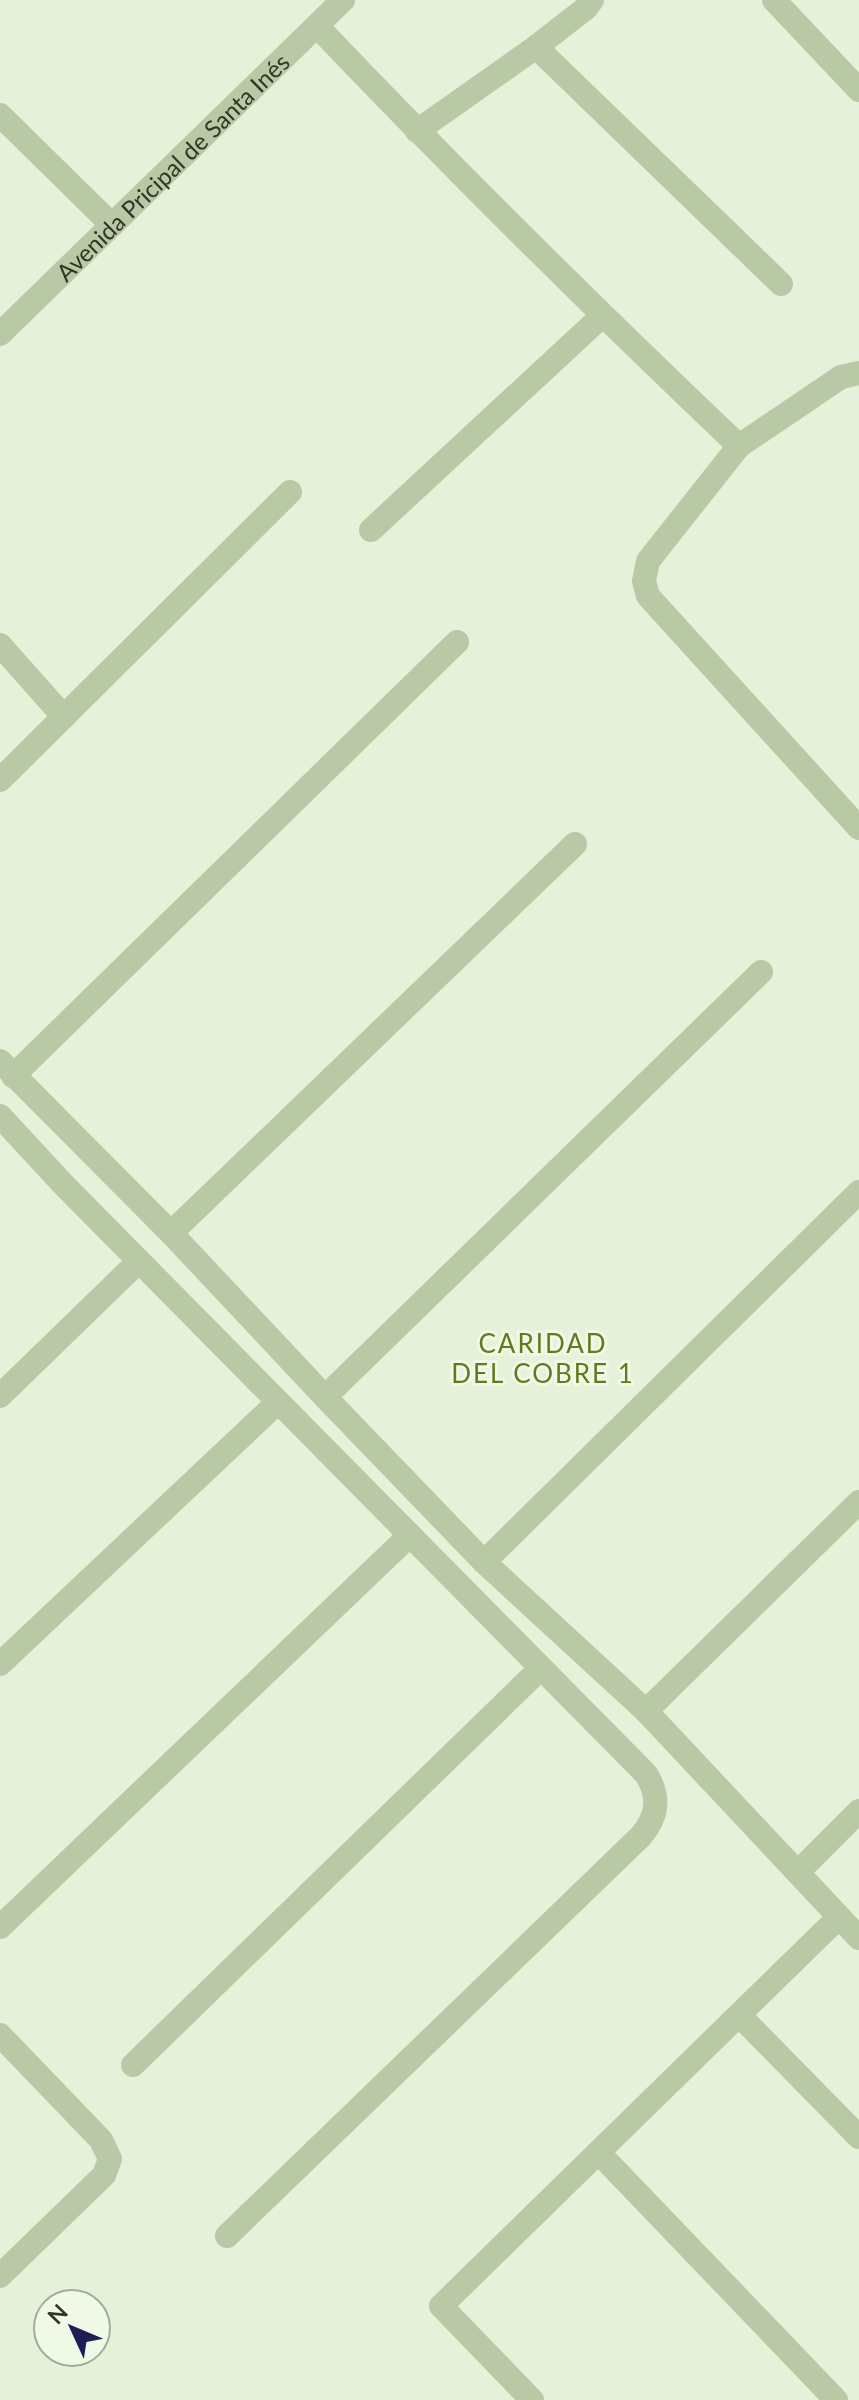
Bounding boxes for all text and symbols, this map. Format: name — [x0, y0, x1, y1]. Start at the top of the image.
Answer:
street label: Avenida Pricipal de Santa Inés — [49, 47, 295, 286]
district label: CARIDAD DEL COBRE 1 — [451, 1327, 635, 1389]
north arrow — [32, 2288, 112, 2368]
text: N — [42, 2298, 73, 2329]

